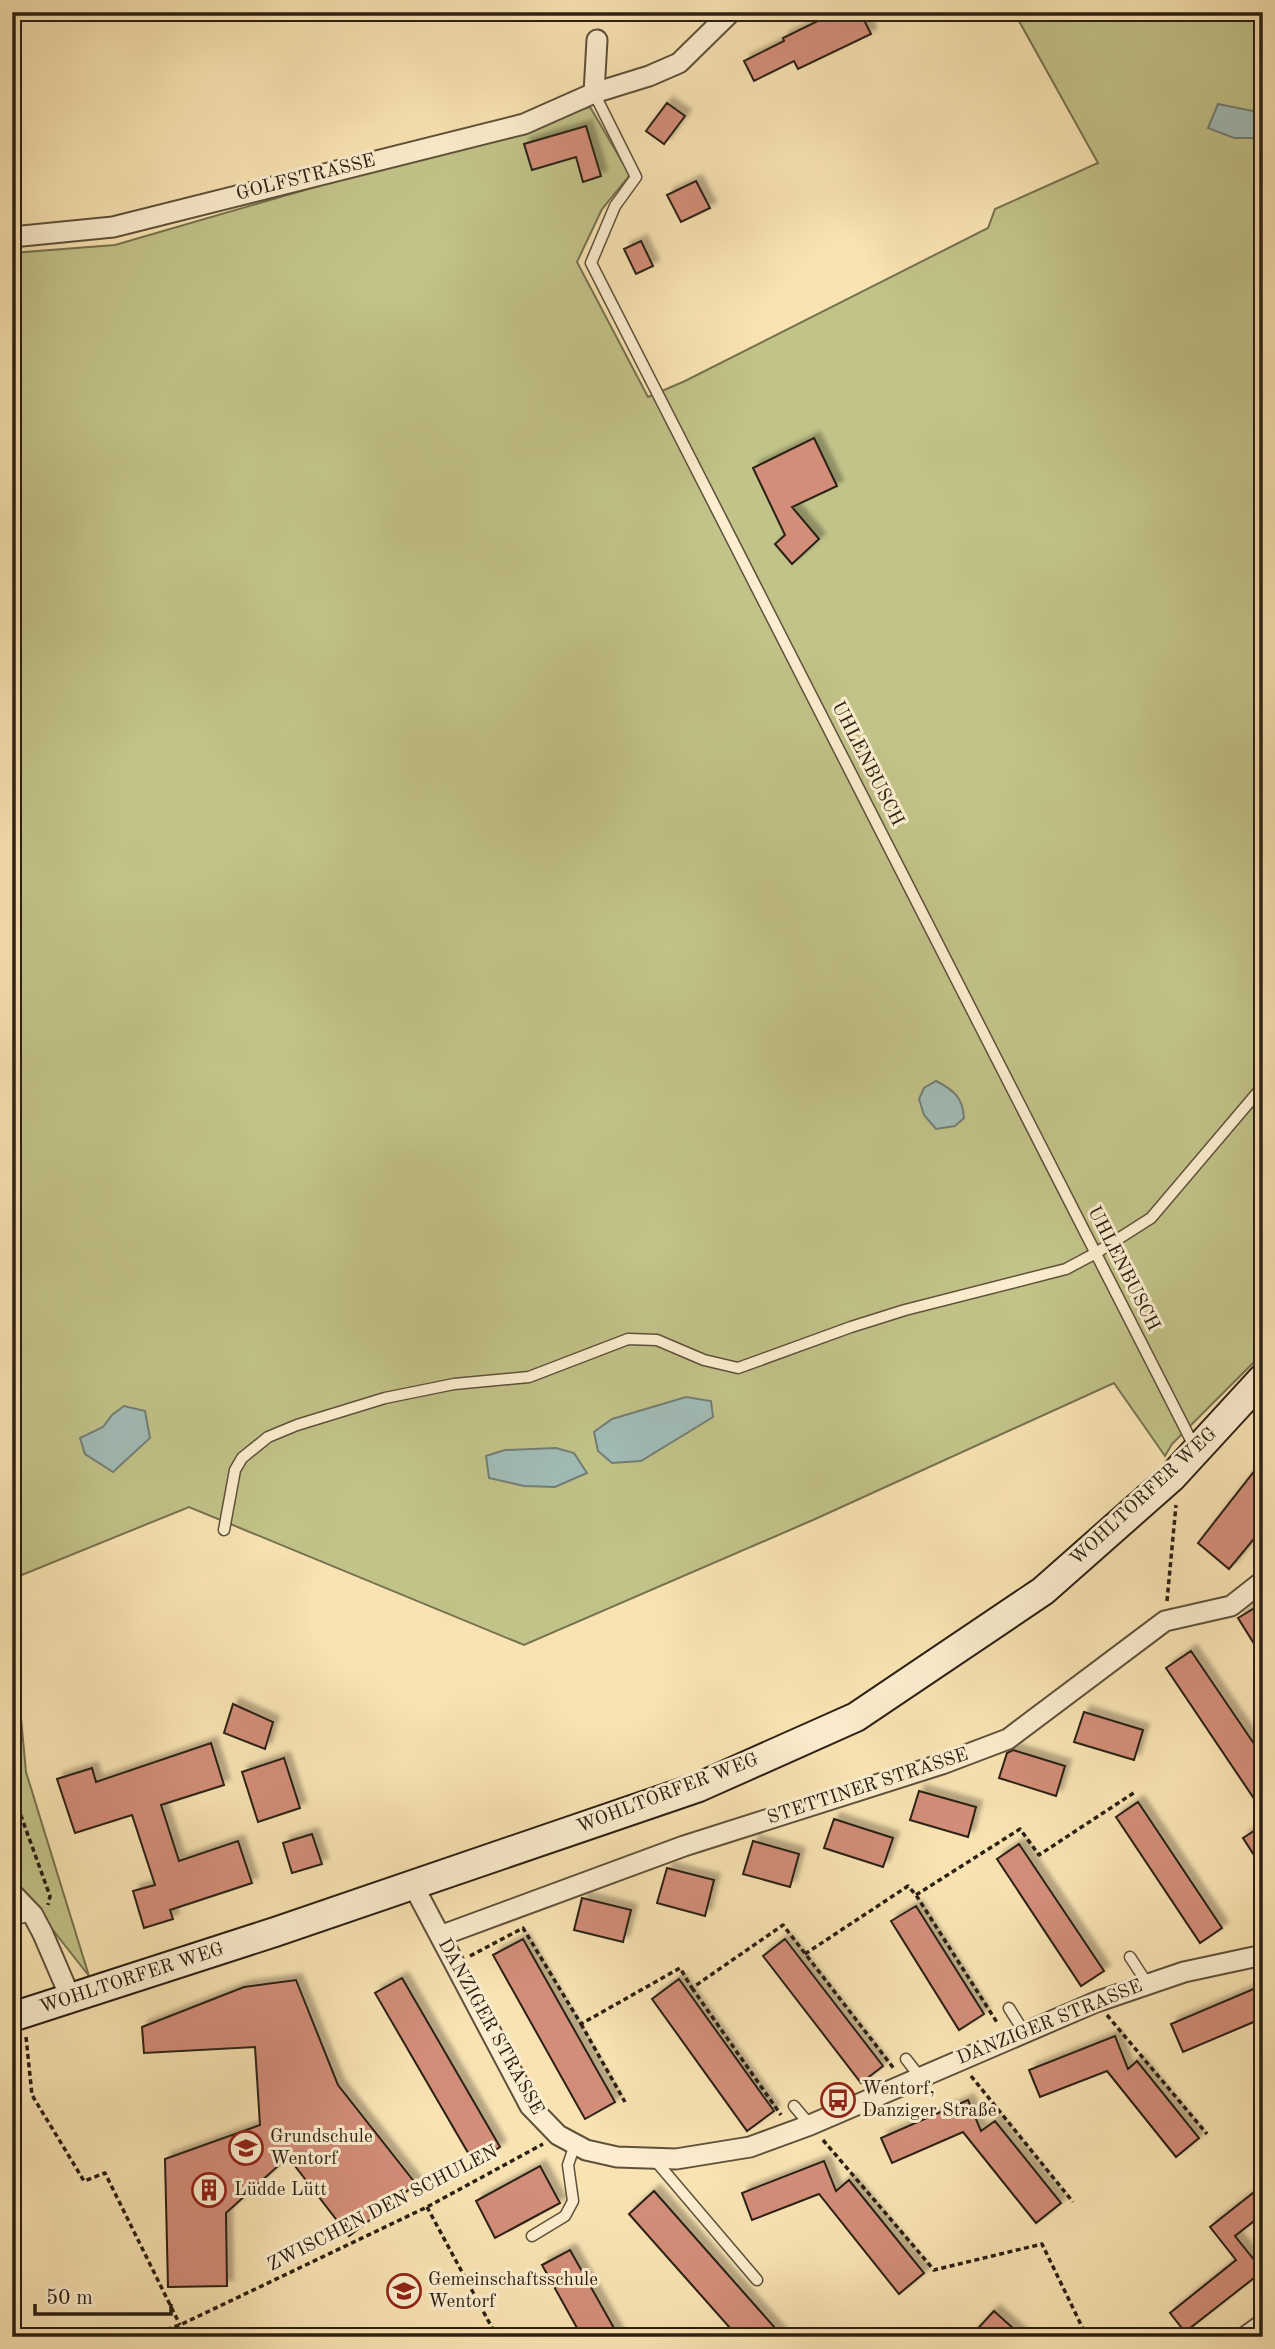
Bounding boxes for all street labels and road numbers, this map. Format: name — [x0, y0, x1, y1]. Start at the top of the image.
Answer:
street label: GOLFSTRASSE — [234, 152, 378, 204]
street label: UHLENBUSCH — [827, 699, 907, 829]
street label: UHLENBUSCH — [1083, 1204, 1163, 1334]
street label: WOHLTORFER WEG — [1067, 1424, 1221, 1570]
street label: STETTINER STRASSE — [765, 1746, 971, 1828]
street label: WOHLTORFER WEG — [575, 1751, 762, 1837]
street label: DANZIGER STRASSE — [434, 1936, 546, 2118]
street label: WOHLTORFER WEG — [38, 1940, 227, 2018]
street label: DANZIGER STRASSE — [954, 1977, 1146, 2069]
street label: ZWISCHEN DEN SCHULEN — [265, 2142, 501, 2275]

